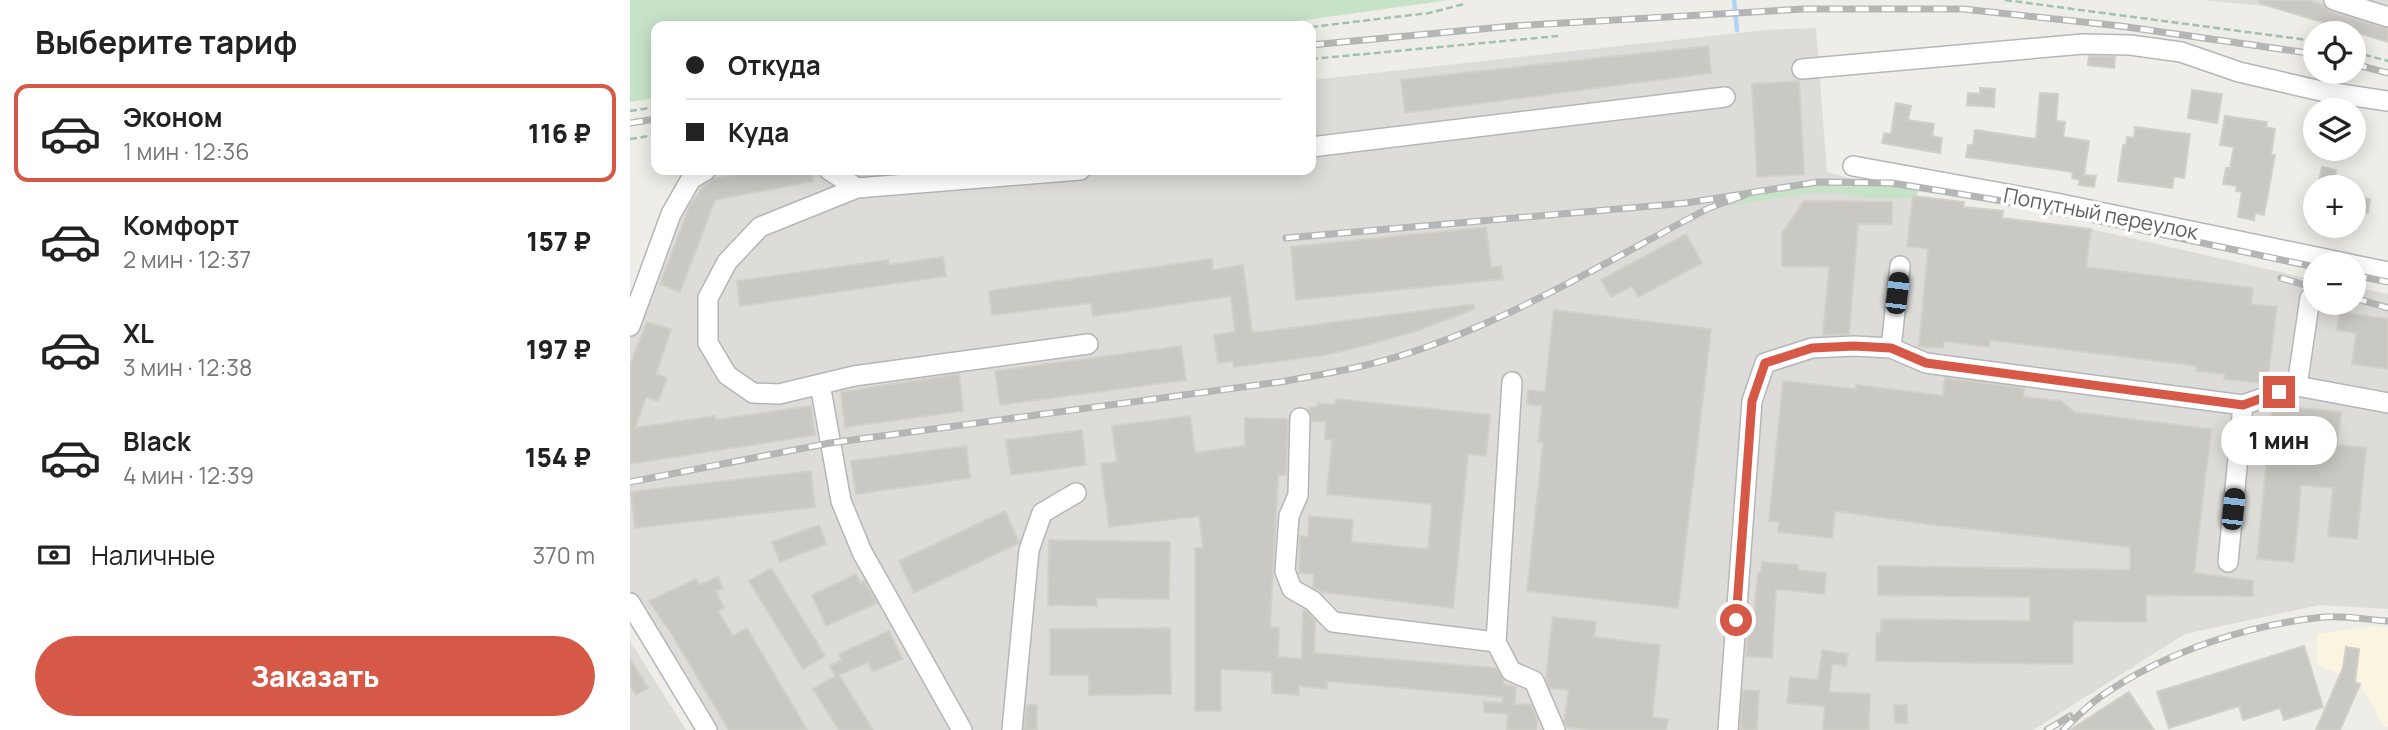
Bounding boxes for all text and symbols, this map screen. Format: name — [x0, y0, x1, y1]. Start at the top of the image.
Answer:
text: Выберите тариф — [35, 20, 297, 64]
map controls — [2303, 21, 2366, 315]
button: locate — [2303, 21, 2366, 84]
text: Откуда — [728, 47, 821, 83]
button: layers — [2303, 98, 2366, 161]
text: Эконом — [123, 99, 223, 135]
icon: car — [39, 102, 102, 165]
text: Куда — [728, 114, 789, 150]
text: 116 ₽ — [528, 115, 591, 151]
text: 1 мин · 12:36 — [123, 135, 250, 167]
button: + — [2303, 175, 2366, 238]
street label: Попутный переулок — [2001, 180, 2201, 246]
text: Комфорт — [123, 207, 239, 243]
icon: car — [39, 210, 102, 273]
text: 157 ₽ — [527, 223, 591, 259]
text: 2 мин · 12:37 — [123, 243, 251, 275]
button: − — [2303, 252, 2366, 315]
car — [1885, 271, 1910, 315]
text: XL — [123, 315, 154, 351]
icon: car — [39, 318, 102, 381]
text: 197 ₽ — [526, 331, 591, 367]
text: 3 мин · 12:38 — [123, 351, 252, 383]
route end — [2263, 376, 2295, 408]
callout: 1 мин — [2221, 416, 2337, 466]
text: Black — [123, 423, 191, 459]
text: 1 мин — [2249, 424, 2309, 456]
icon: car — [39, 426, 102, 489]
text: 154 ₽ — [525, 439, 591, 475]
text: 4 мин · 12:39 — [123, 459, 254, 491]
car — [2221, 487, 2246, 531]
icon: cash — [35, 536, 73, 574]
text: Наличные — [91, 537, 215, 573]
text: 370 m — [533, 539, 595, 571]
route start — [1720, 604, 1752, 636]
button: Заказать — [35, 636, 595, 716]

